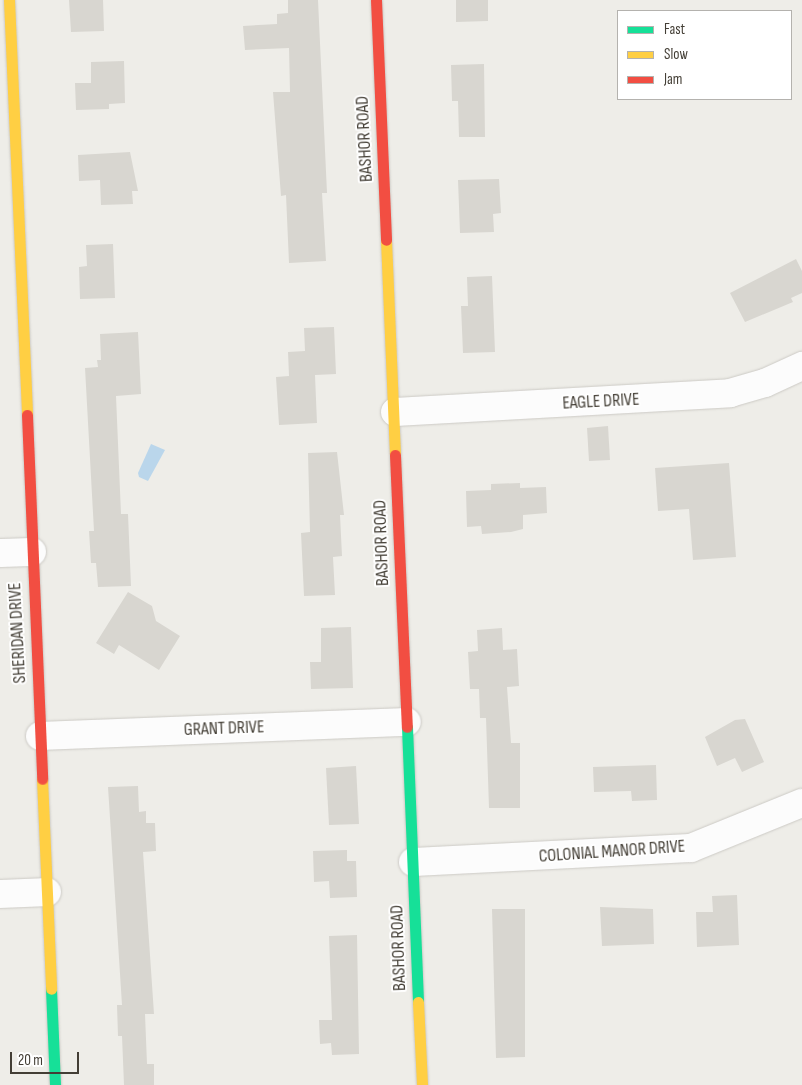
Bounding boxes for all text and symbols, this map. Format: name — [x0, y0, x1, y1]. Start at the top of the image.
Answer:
legend — [617, 10, 792, 100]
text: Fast — [664, 20, 685, 39]
text: Slow — [664, 45, 688, 64]
text: Jam — [664, 70, 682, 89]
street label: BASHOR ROAD — [352, 95, 378, 183]
street label: EAGLE DRIVE — [562, 389, 640, 415]
street label: BASHOR ROAD — [370, 500, 394, 586]
street label: SHERIDAN DRIVE — [5, 582, 31, 684]
street label: GRANT DRIVE — [183, 717, 265, 741]
street label: COLONIAL MANOR DRIVE — [538, 836, 686, 868]
street label: BASHOR ROAD — [387, 905, 411, 991]
scale bar — [12, 1042, 81, 1074]
text: 20 m — [18, 1051, 43, 1070]

